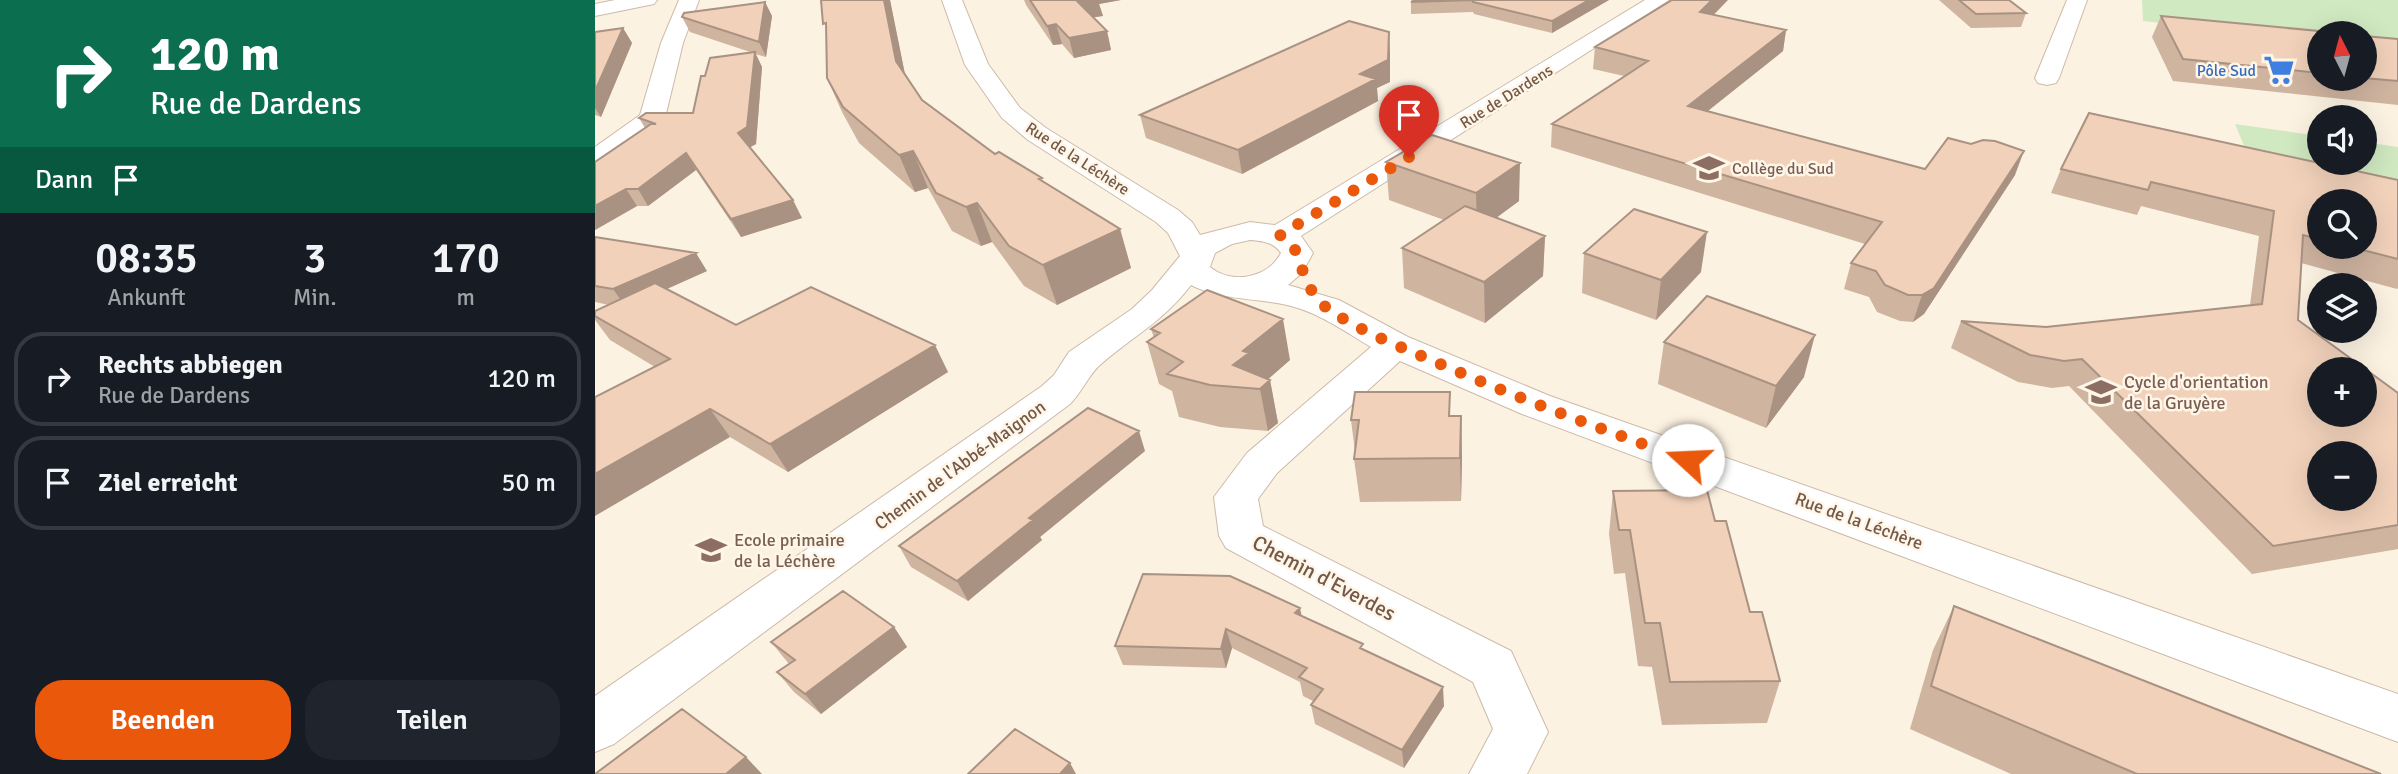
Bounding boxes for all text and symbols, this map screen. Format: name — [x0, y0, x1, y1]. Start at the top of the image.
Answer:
north arrow — [2307, 21, 2377, 91]
map controls — [2307, 21, 2377, 511]
text: 120 m — [150, 24, 280, 84]
icon: right — [35, 28, 126, 119]
supermarket icon: Pôle Sud — [2262, 53, 2296, 87]
street label: Rue de Dardens — [1456, 60, 1557, 133]
place label: Pôle Sud — [2197, 61, 2256, 81]
text: Rue de Dardens — [150, 84, 362, 123]
pin — [1379, 85, 1439, 157]
icon: arrive — [1390, 96, 1428, 134]
button: sound — [2307, 105, 2377, 175]
street label: Rue de la Léchère — [1022, 118, 1133, 200]
school or university icon: Collège du Sud — [1692, 151, 1726, 185]
place label: Collège du Sud — [1732, 159, 1834, 179]
icon: arrive — [107, 161, 145, 199]
text: Dann — [35, 164, 93, 196]
button: search — [2307, 189, 2377, 259]
text: 08:35 — [95, 233, 198, 284]
text: 3 — [303, 233, 326, 284]
text: 170 — [432, 233, 500, 284]
button: layers — [2307, 273, 2377, 343]
text: Ankunft — [108, 283, 185, 312]
text: Min. — [293, 283, 336, 312]
text: m — [457, 283, 475, 312]
text: Rechts abbiegen — [98, 349, 283, 381]
button: + — [2307, 357, 2377, 427]
icon: right — [39, 360, 77, 398]
text: 120 m — [487, 363, 556, 395]
place label: Cycle d'orientation de la Gruyère — [2124, 371, 2269, 414]
school or university icon: Cycle d'orientation de la Gruyère — [2084, 375, 2118, 409]
text: Rue de Dardens — [98, 381, 250, 410]
street label: Chemin de l'Abbé-Maignon — [870, 396, 1050, 534]
position arrow — [1651, 423, 1725, 497]
button: − — [2307, 441, 2377, 511]
icon: arrive — [39, 464, 77, 502]
text: Ziel erreicht — [98, 467, 238, 499]
text: 50 m — [501, 467, 556, 499]
street label: Rue de la Léchère — [1792, 488, 1926, 554]
place label: Ecole primaire de la Léchère — [734, 529, 845, 572]
street label: Chemin d'Everdes — [1248, 529, 1400, 627]
school or university icon: Ecole primaire de la Léchère — [694, 533, 728, 567]
button: Beenden — [35, 680, 291, 760]
button: Teilen — [305, 680, 560, 760]

